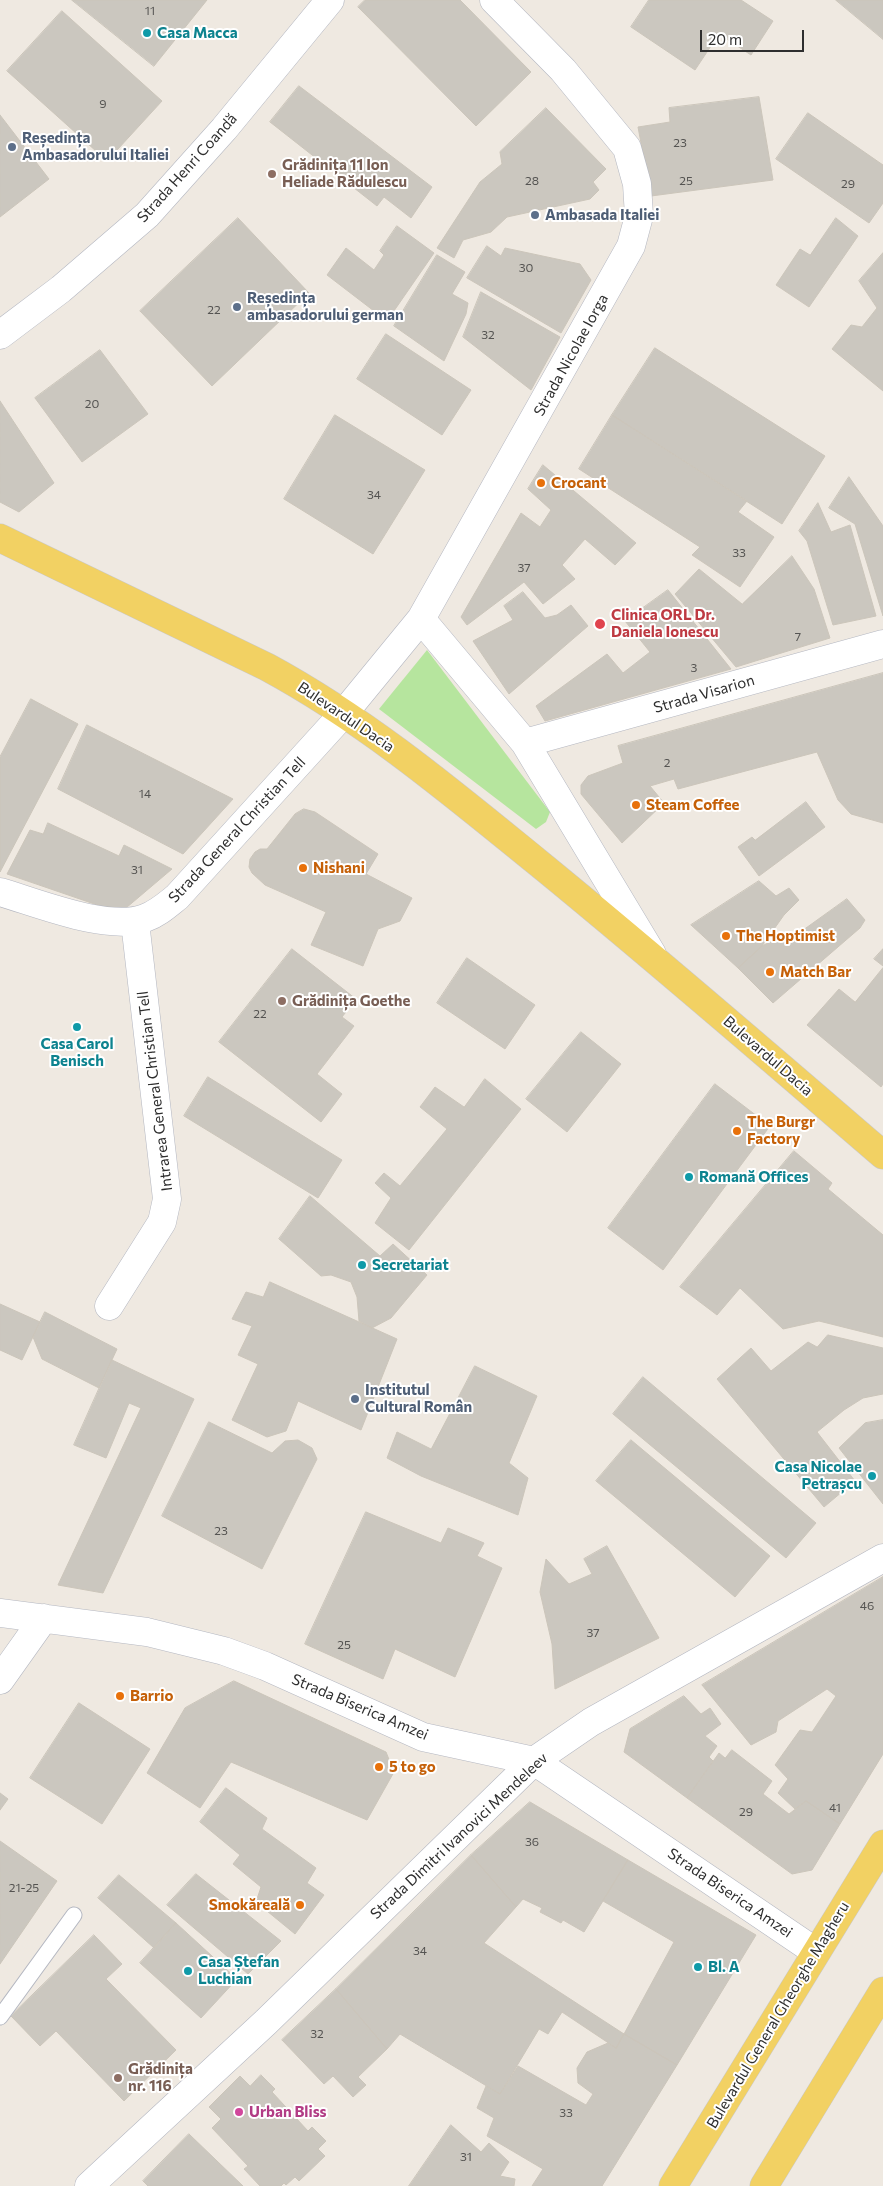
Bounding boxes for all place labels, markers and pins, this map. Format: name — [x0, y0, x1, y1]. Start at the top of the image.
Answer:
place label: Casa Macca — [157, 24, 238, 42]
marker: Casa Macca — [141, 27, 153, 39]
place label: Reședința Ambasadorului Italiei — [22, 129, 169, 164]
marker: Reședința Ambasadorului Italiei — [6, 141, 18, 153]
place label: Grădinița 11 Ion Heliade Rădulescu — [282, 156, 407, 191]
marker: Grădinița 11 Ion Heliade Rădulescu — [266, 168, 278, 180]
place label: Ambasada Italiei — [545, 206, 659, 224]
marker: Ambasada Italiei — [529, 209, 541, 221]
place label: Reședința ambasadorului german — [247, 289, 404, 324]
marker: Reședința ambasadorului german — [231, 301, 243, 313]
place label: Crocant — [551, 474, 606, 492]
marker: Crocant — [535, 477, 547, 489]
place label: Clinica ORL Dr. Daniela Ionescu — [611, 606, 719, 641]
marker: Clinica ORL Dr. Daniela Ionescu — [593, 617, 607, 631]
place label: Steam Coffee — [646, 796, 739, 814]
marker: Steam Coffee — [630, 799, 642, 811]
place label: Nishani — [313, 859, 365, 877]
marker: Nishani — [297, 862, 309, 874]
place label: The Hoptimist — [736, 927, 835, 945]
marker: The Hoptimist — [720, 930, 732, 942]
place label: Match Bar — [780, 963, 851, 981]
marker: Match Bar — [764, 966, 776, 978]
place label: Grădinița Goethe — [292, 992, 410, 1010]
marker: Grădinița Goethe — [276, 995, 288, 1007]
marker: Casa Carol Benisch — [71, 1021, 83, 1033]
place label: Casa Carol Benisch — [40, 1035, 114, 1070]
place label: The Burgr Factory — [747, 1113, 815, 1148]
marker: The Burgr Factory — [731, 1125, 743, 1137]
place label: Romană Offices — [699, 1168, 809, 1186]
marker: Romană Offices — [683, 1171, 695, 1183]
place label: Secretariat — [372, 1256, 449, 1274]
marker: Secretariat — [356, 1259, 368, 1271]
place label: Institutul Cultural Român — [365, 1381, 472, 1416]
marker: Institutul Cultural Român — [349, 1393, 361, 1405]
place label: Casa Nicolae Petrașcu — [775, 1458, 862, 1493]
marker: Casa Nicolae Petrașcu — [866, 1470, 878, 1482]
place label: Barrio — [130, 1687, 173, 1705]
marker: Barrio — [114, 1690, 126, 1702]
place label: 5 to go — [389, 1758, 436, 1776]
marker: 5 to go — [373, 1761, 385, 1773]
place label: Smokăreală — [209, 1896, 290, 1914]
marker: Smokăreală — [294, 1899, 306, 1911]
place label: Casa Ștefan Luchian — [198, 1953, 279, 1988]
place label: Bl. A — [708, 1958, 740, 1976]
marker: Bl. A — [692, 1961, 704, 1973]
marker: Casa Ștefan Luchian — [182, 1965, 194, 1977]
place label: Grădinița nr. 116 — [128, 2060, 193, 2095]
marker: Grădinița nr. 116 — [112, 2072, 124, 2084]
place label: Urban Bliss — [249, 2103, 327, 2121]
marker: Urban Bliss — [233, 2106, 245, 2118]

